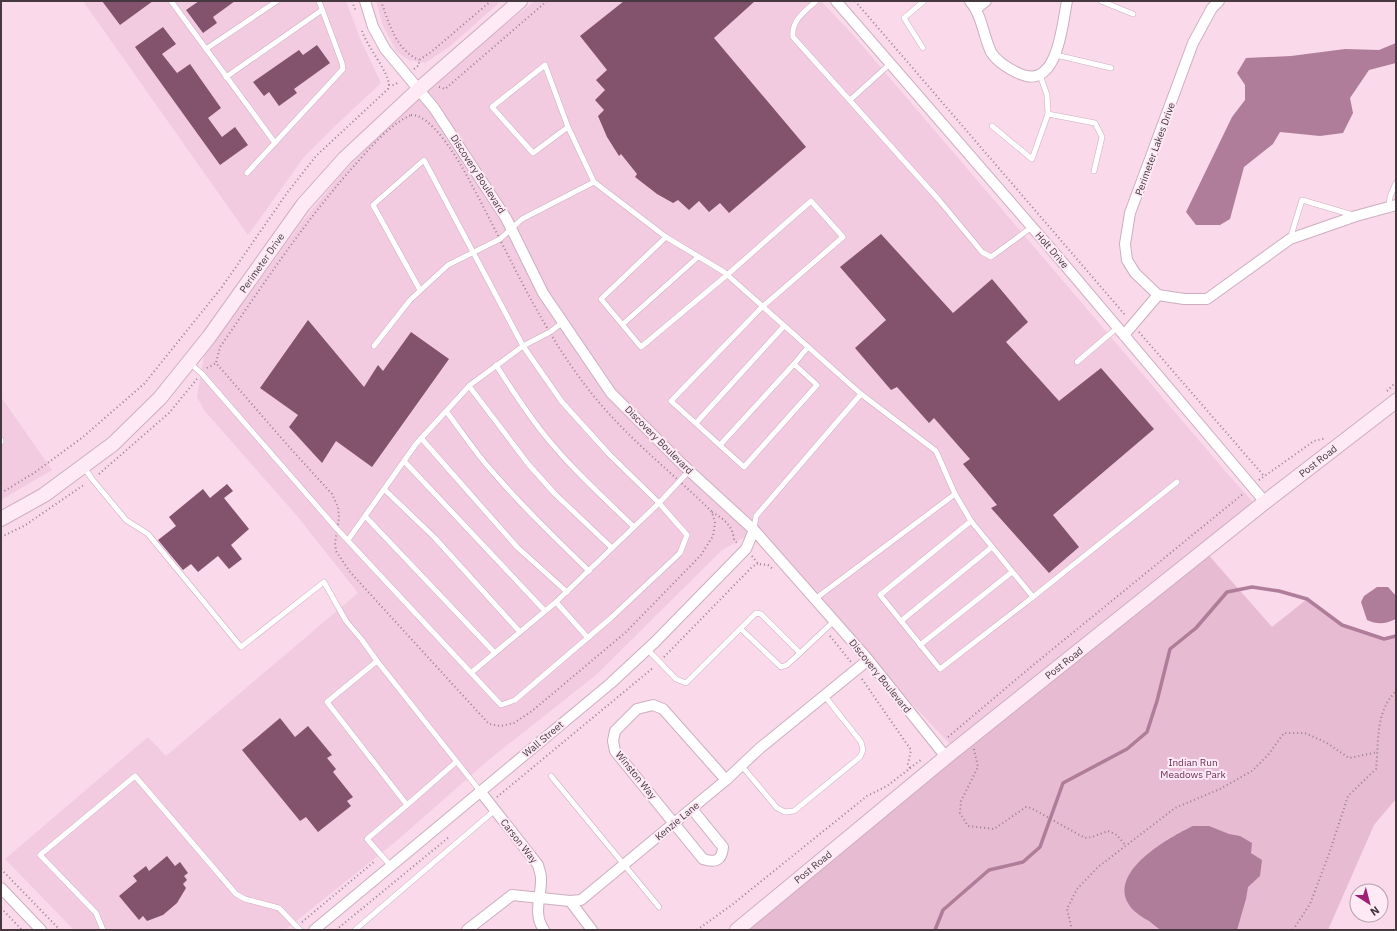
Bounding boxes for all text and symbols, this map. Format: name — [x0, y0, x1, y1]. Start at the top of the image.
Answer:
street label: Perimeter Lakes Drive — [1132, 100, 1178, 197]
street label: Discovery Boulevard — [448, 132, 508, 216]
street label: Holt Drive — [1033, 229, 1072, 271]
street label: Perimeter Drive — [237, 230, 288, 295]
street label: Discovery Boulevard — [622, 403, 696, 477]
street label: Post Road — [1296, 442, 1340, 480]
street label: Discovery Boulevard — [846, 636, 914, 716]
street label: Post Road — [1042, 644, 1086, 682]
street label: Wall Street — [520, 718, 566, 760]
street label: Winston Way — [613, 748, 659, 802]
park label: Indian Run Meadows Park — [1160, 756, 1226, 781]
street label: Kenzie Lane — [652, 798, 702, 843]
street label: Carson Way — [498, 816, 540, 866]
street label: Post Road — [791, 848, 835, 886]
north arrow — [1349, 883, 1389, 923]
text: N — [1368, 903, 1382, 919]

